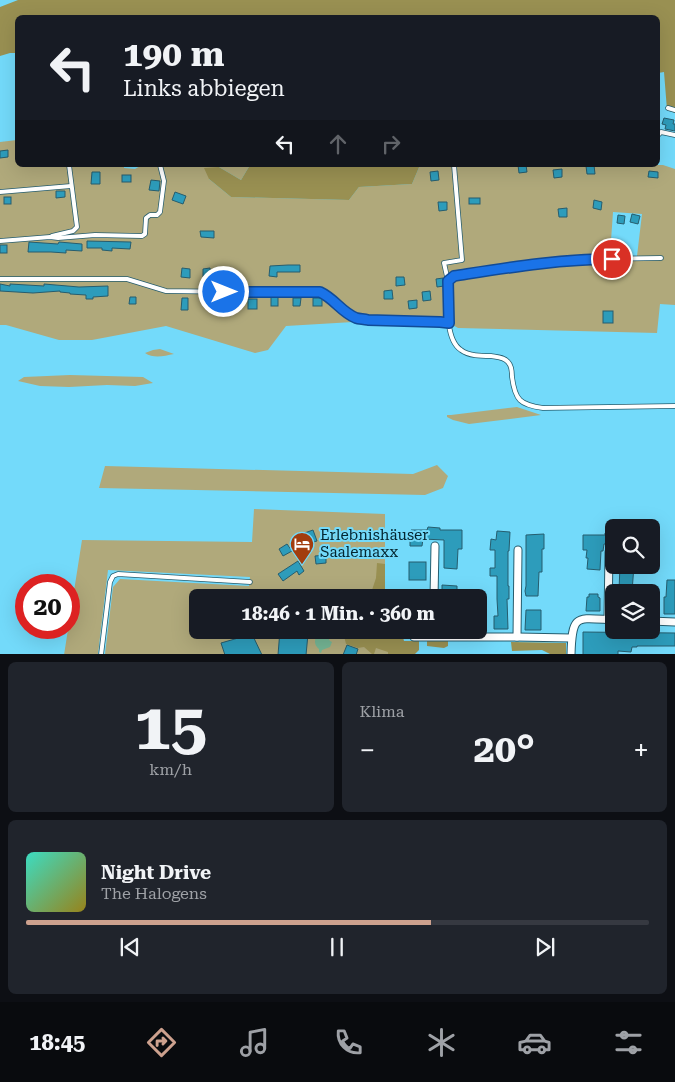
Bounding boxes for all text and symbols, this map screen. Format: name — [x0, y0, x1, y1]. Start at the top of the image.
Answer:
text: 190 m — [123, 34, 224, 75]
icon: left — [40, 35, 105, 100]
text: Links abbiegen — [123, 76, 285, 101]
icon: left — [271, 130, 299, 158]
icon: ahead — [324, 130, 352, 158]
icon: right — [377, 130, 405, 158]
pin — [591, 238, 633, 280]
icon: arrive — [598, 245, 626, 273]
position arrow — [197, 265, 249, 317]
map controls — [605, 519, 660, 639]
button: search — [605, 519, 660, 574]
place label: Erlebnishäuser Saalemaxx — [320, 526, 428, 561]
hotel icon: Erlebnishäuser Saalemaxx — [289, 531, 315, 565]
speed limit sign: 20 — [15, 574, 80, 639]
button: layers — [605, 584, 660, 639]
text: 18:46 · 1 Min. · 360 m — [241, 602, 435, 625]
text: 15 — [134, 689, 207, 765]
text: Klima — [360, 702, 404, 721]
text: 20° — [474, 727, 535, 771]
text: − — [360, 734, 375, 767]
text: + — [633, 734, 649, 767]
text: km/h — [149, 760, 192, 779]
text: Night Drive — [101, 861, 211, 884]
text: The Halogens — [101, 884, 207, 903]
icon: previous — [116, 933, 144, 961]
icon: pause — [323, 933, 351, 961]
icon: next — [531, 933, 559, 961]
icon: directions — [144, 1025, 179, 1060]
icon: music — [237, 1025, 272, 1060]
icon: phone — [331, 1025, 366, 1060]
icon: climate — [424, 1025, 459, 1060]
icon: car — [517, 1025, 552, 1060]
icon: filters — [611, 1025, 646, 1060]
text: 18:45 — [29, 1030, 85, 1055]

